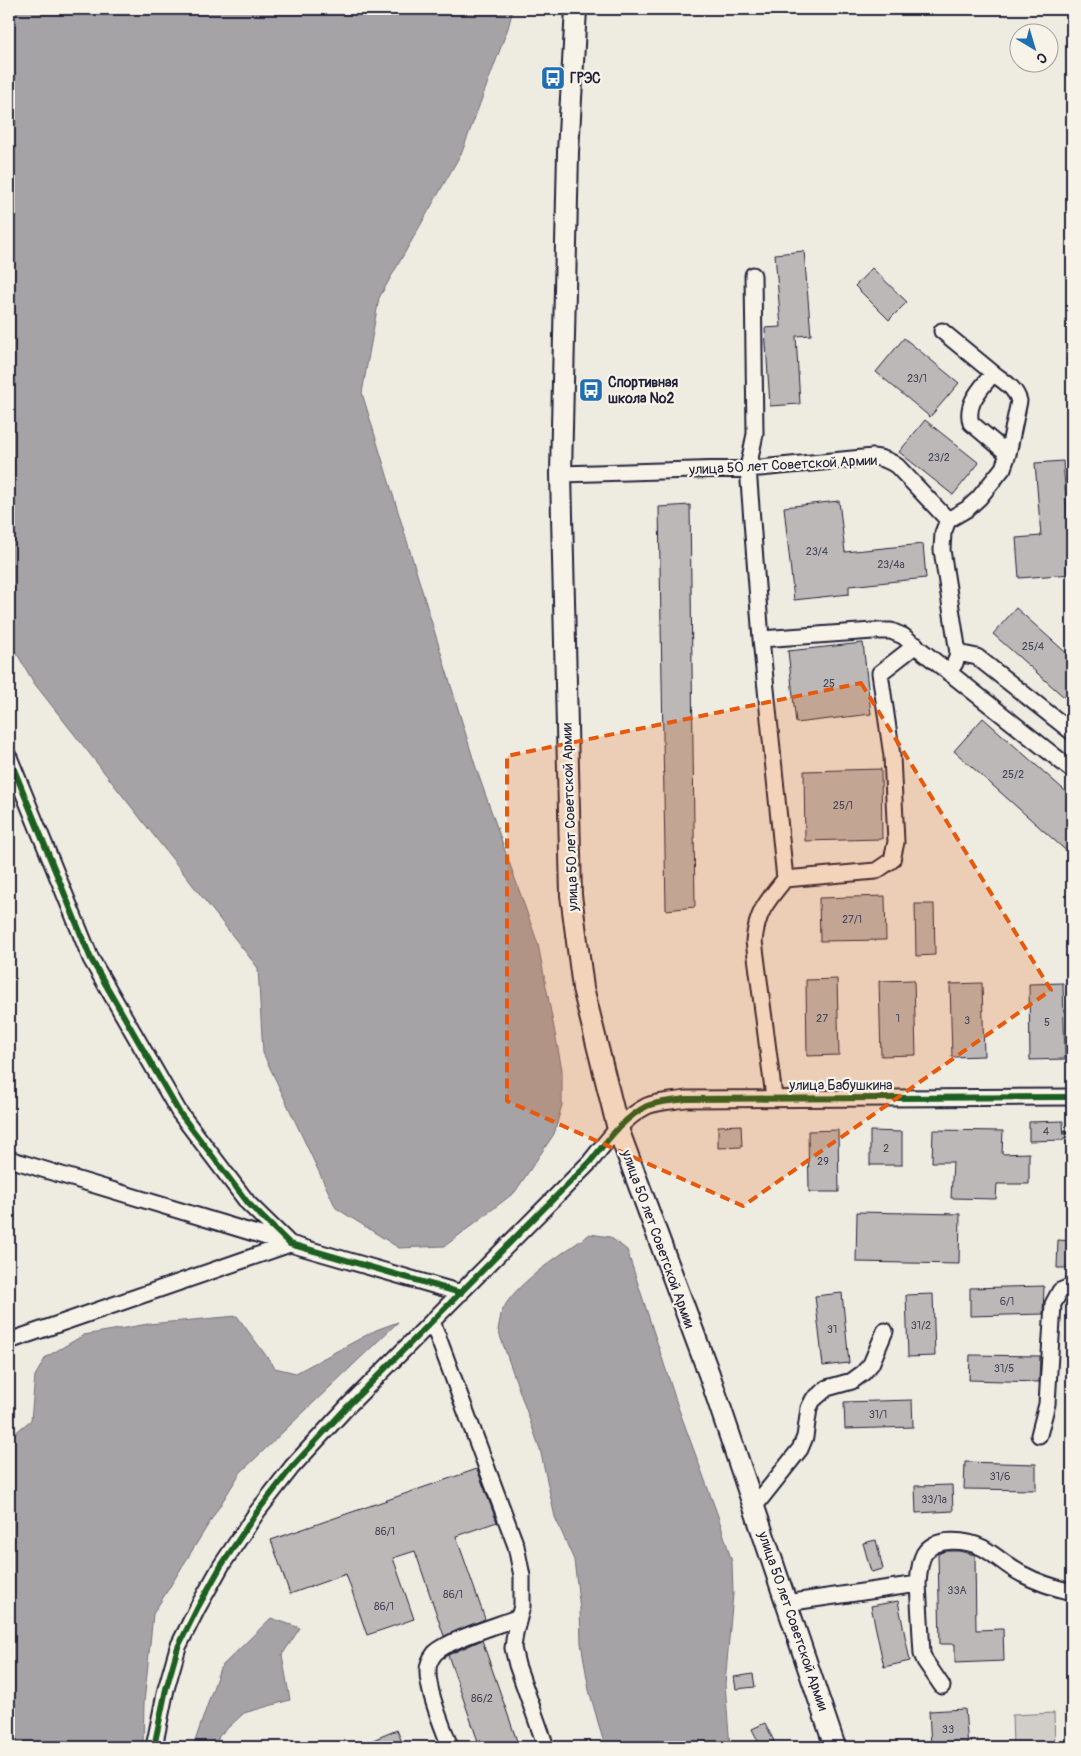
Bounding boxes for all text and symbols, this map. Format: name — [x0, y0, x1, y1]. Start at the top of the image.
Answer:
north arrow — [1008, 22, 1058, 72]
text: С — [1033, 48, 1050, 67]
bus stop icon: ГРЭС — [540, 65, 566, 91]
place label: ГРЭС — [570, 70, 601, 87]
house number: 23/1 — [907, 372, 927, 385]
place label: Спортивная школа №2 — [608, 374, 679, 407]
bus stop icon: Спортивная школа №2 — [578, 377, 604, 403]
house number: 23/2 — [928, 451, 950, 464]
street label: улица 50 лет Советской Армии — [688, 452, 877, 478]
house number: 23/4 — [806, 545, 829, 558]
house number: 23/4а — [877, 558, 905, 571]
house number: 25/4 — [1022, 640, 1045, 653]
house number: 25 — [823, 677, 835, 690]
street label: улица 50 лет Советской Армии — [558, 723, 582, 912]
house number: 25/2 — [1002, 768, 1024, 781]
house number: 25/1 — [833, 799, 853, 812]
house number: 27/1 — [842, 913, 862, 926]
house number: 27 — [816, 1012, 828, 1025]
house number: 1 — [896, 1012, 900, 1025]
house number: 3 — [964, 1014, 970, 1027]
house number: 5 — [1044, 1016, 1050, 1029]
street label: улица Бабушкина — [788, 1077, 893, 1094]
house number: 4 — [1043, 1125, 1050, 1138]
house number: 2 — [883, 1142, 889, 1155]
street label: улица 50 лет Советской Армии — [617, 1147, 698, 1330]
house number: 29 — [817, 1155, 829, 1168]
house number: 6/1 — [1000, 1295, 1014, 1308]
house number: 31/2 — [911, 1319, 931, 1332]
house number: 31 — [827, 1323, 837, 1336]
house number: 31/5 — [994, 1362, 1014, 1375]
house number: 31/1 — [869, 1408, 887, 1421]
house number: 31/6 — [990, 1470, 1010, 1483]
house number: 33/1а — [921, 1493, 947, 1506]
house number: 86/1 — [375, 1525, 395, 1538]
street label: улица 50 лет Советской Армии — [754, 1528, 832, 1713]
house number: 33А — [947, 1584, 967, 1597]
house number: 86/1 — [443, 1588, 463, 1601]
house number: 86/1 — [374, 1600, 394, 1613]
house number: 86/2 — [471, 1692, 493, 1705]
house number: 33 — [942, 1723, 954, 1736]

